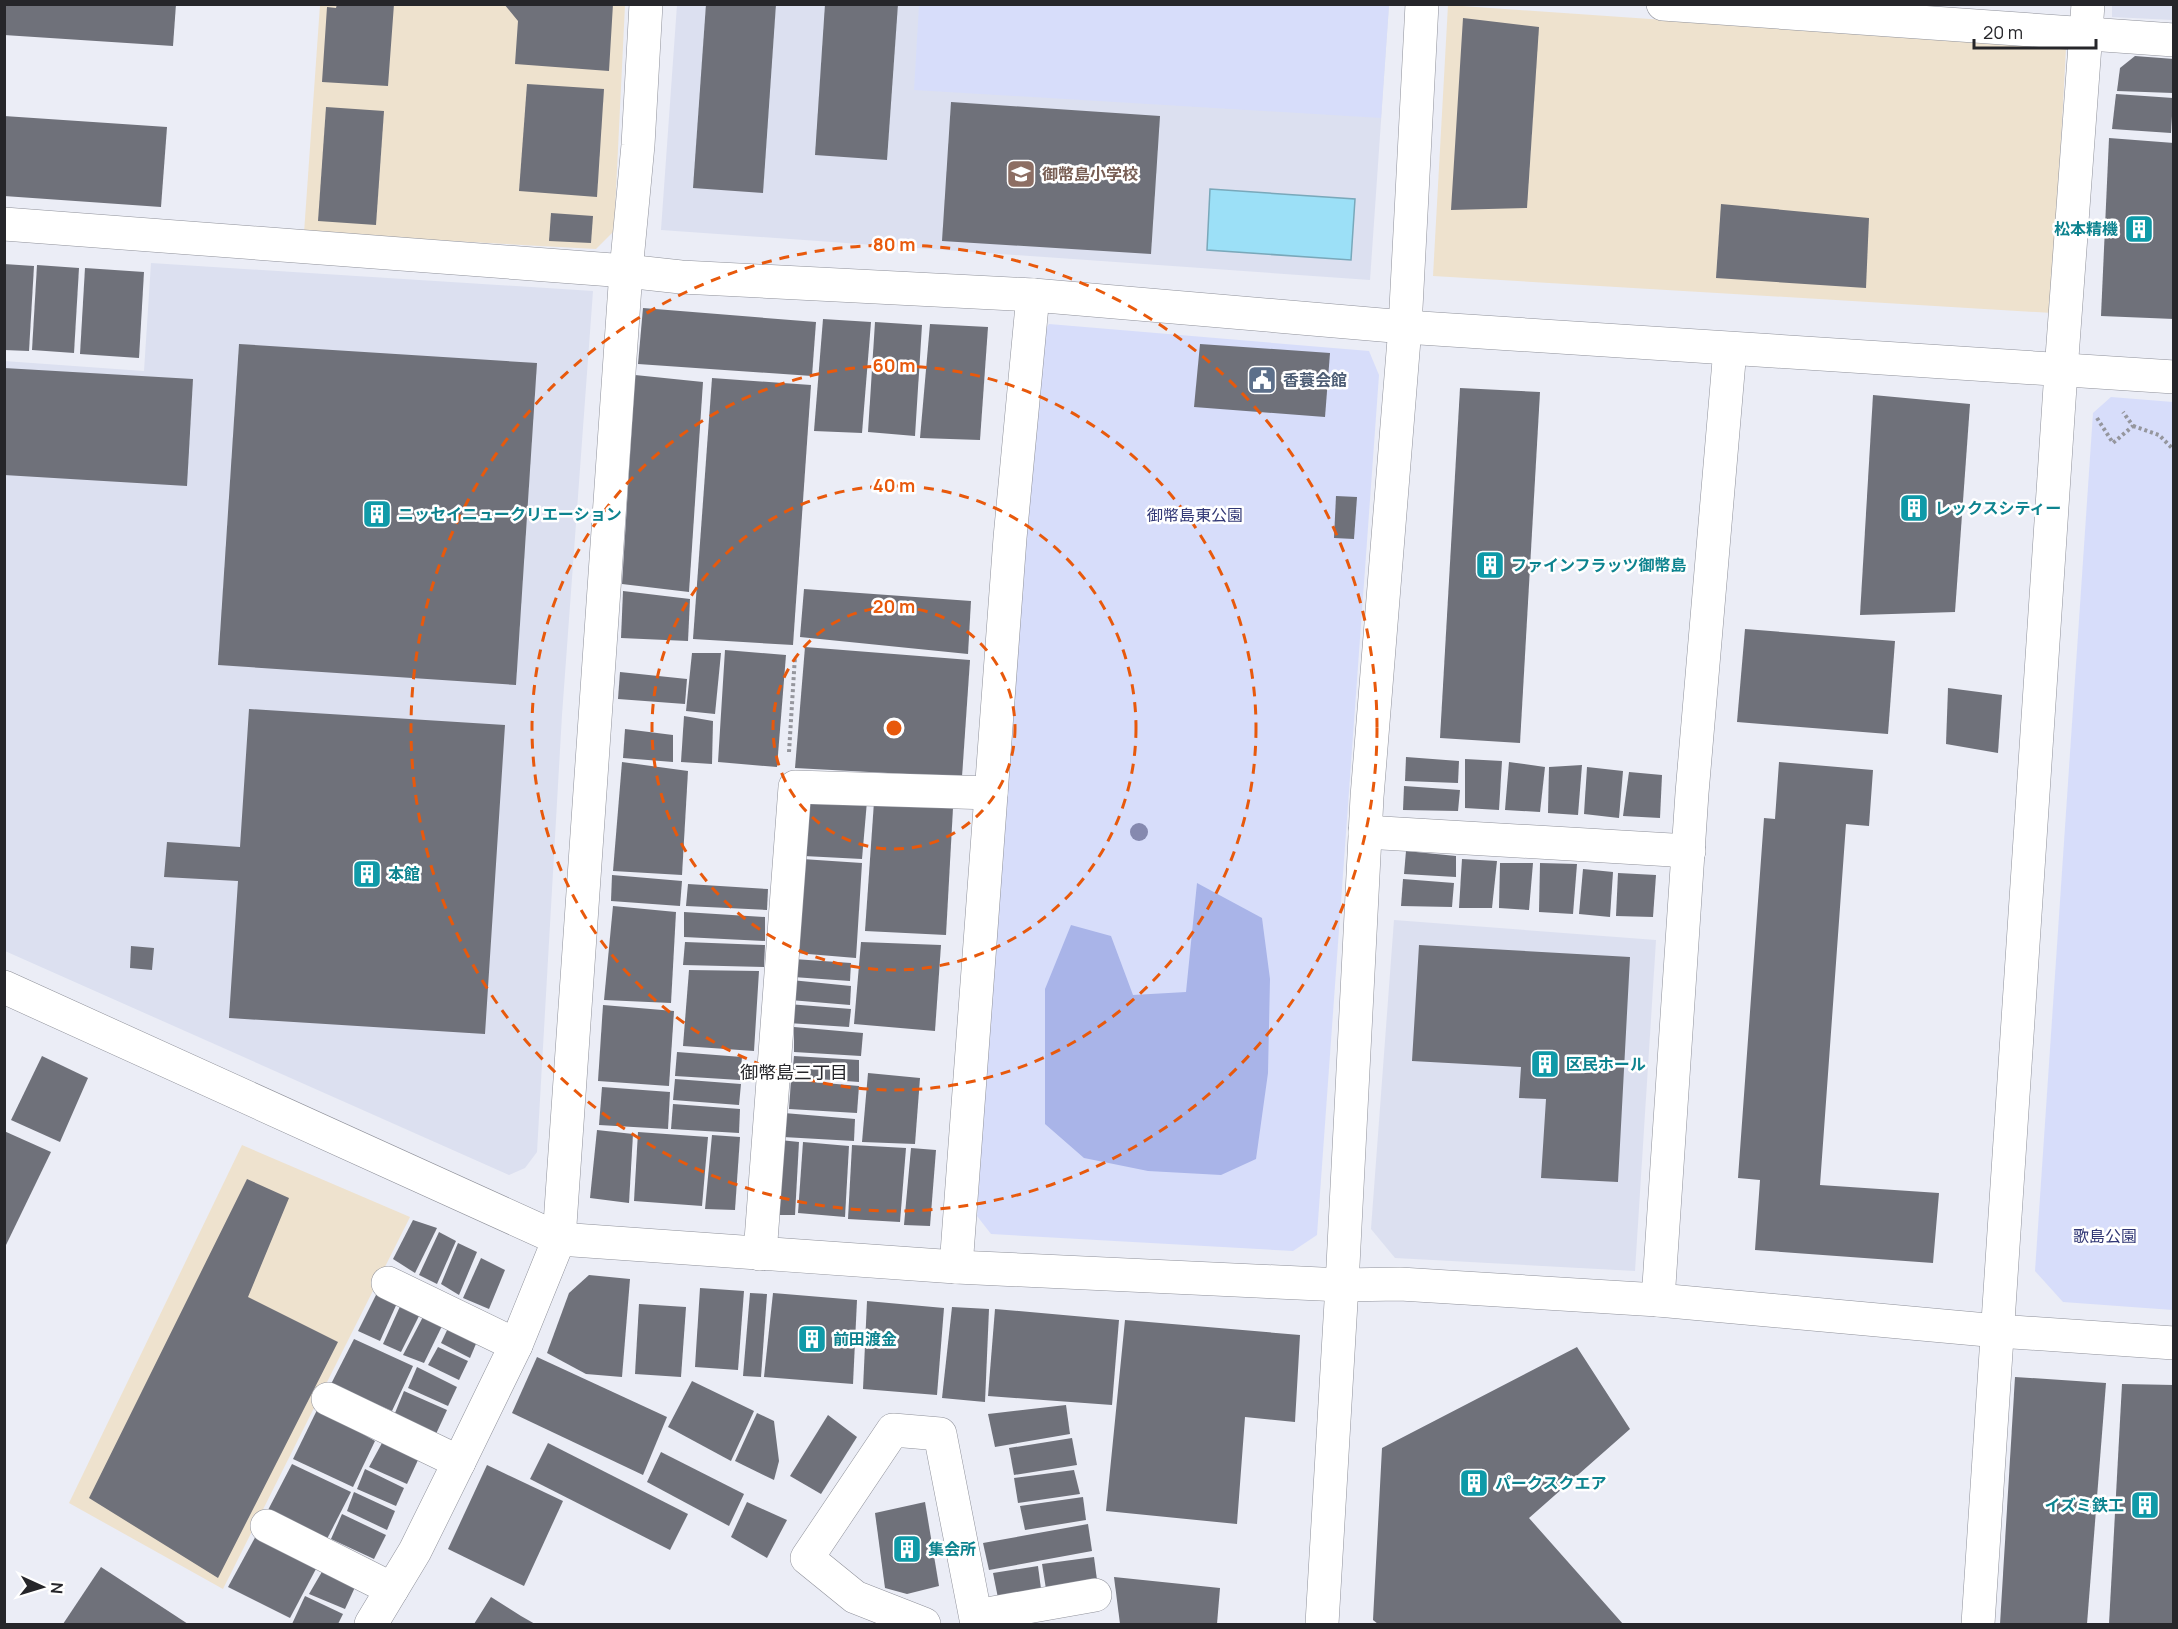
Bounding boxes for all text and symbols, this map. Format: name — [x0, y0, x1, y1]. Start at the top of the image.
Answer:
scale bar — [1974, 12, 2096, 50]
text: 20 m — [1983, 20, 2023, 44]
school or university icon: 御幣島小学校 — [1005, 158, 1037, 190]
place label: 御幣島小学校 — [1042, 163, 1138, 185]
building icon: 松本精機 — [2123, 213, 2155, 245]
place label: 松本精機 — [2054, 218, 2118, 240]
text: 80 m — [873, 232, 915, 256]
text: 60 m — [873, 353, 915, 377]
public building icon: 香蓑会館 — [1246, 364, 1278, 396]
place label: 香蓑会館 — [1283, 369, 1347, 391]
text: 40 m — [873, 473, 915, 497]
building icon: レックスシティー — [1898, 492, 1930, 524]
place label: レックスシティー — [1935, 497, 2062, 519]
building icon: ニッセイニュークリエーション — [361, 498, 393, 530]
place label: ニッセイニュークリエーション — [398, 503, 622, 525]
park label: 御幣島東公園 — [1147, 504, 1243, 526]
building icon: ファインフラッツ御幣島 — [1474, 549, 1506, 581]
place label: ファインフラッツ御幣島 — [1511, 554, 1687, 576]
text: 20 m — [873, 594, 915, 618]
centre of rings — [884, 718, 904, 738]
building icon: 本館 — [351, 858, 383, 890]
place label: 本館 — [388, 863, 420, 885]
building icon: 区民ホール — [1529, 1048, 1561, 1080]
place label: 区民ホール — [1566, 1053, 1646, 1075]
district label: 御幣島三丁目 — [740, 1060, 848, 1084]
park label: 歌島公園 — [2073, 1225, 2137, 1247]
building icon: 前田渡金 — [796, 1323, 828, 1355]
place label: 前田渡金 — [833, 1328, 897, 1350]
building icon: パークスクエア — [1458, 1467, 1490, 1499]
place label: パークスクエア — [1495, 1472, 1607, 1494]
building icon: イズミ鉄工 — [2129, 1489, 2161, 1521]
place label: イズミ鉄工 — [2044, 1494, 2124, 1516]
building icon: 集会所 — [891, 1533, 923, 1565]
place label: 集会所 — [928, 1538, 976, 1560]
north arrow — [12, 1557, 72, 1617]
text: N — [46, 1582, 68, 1595]

